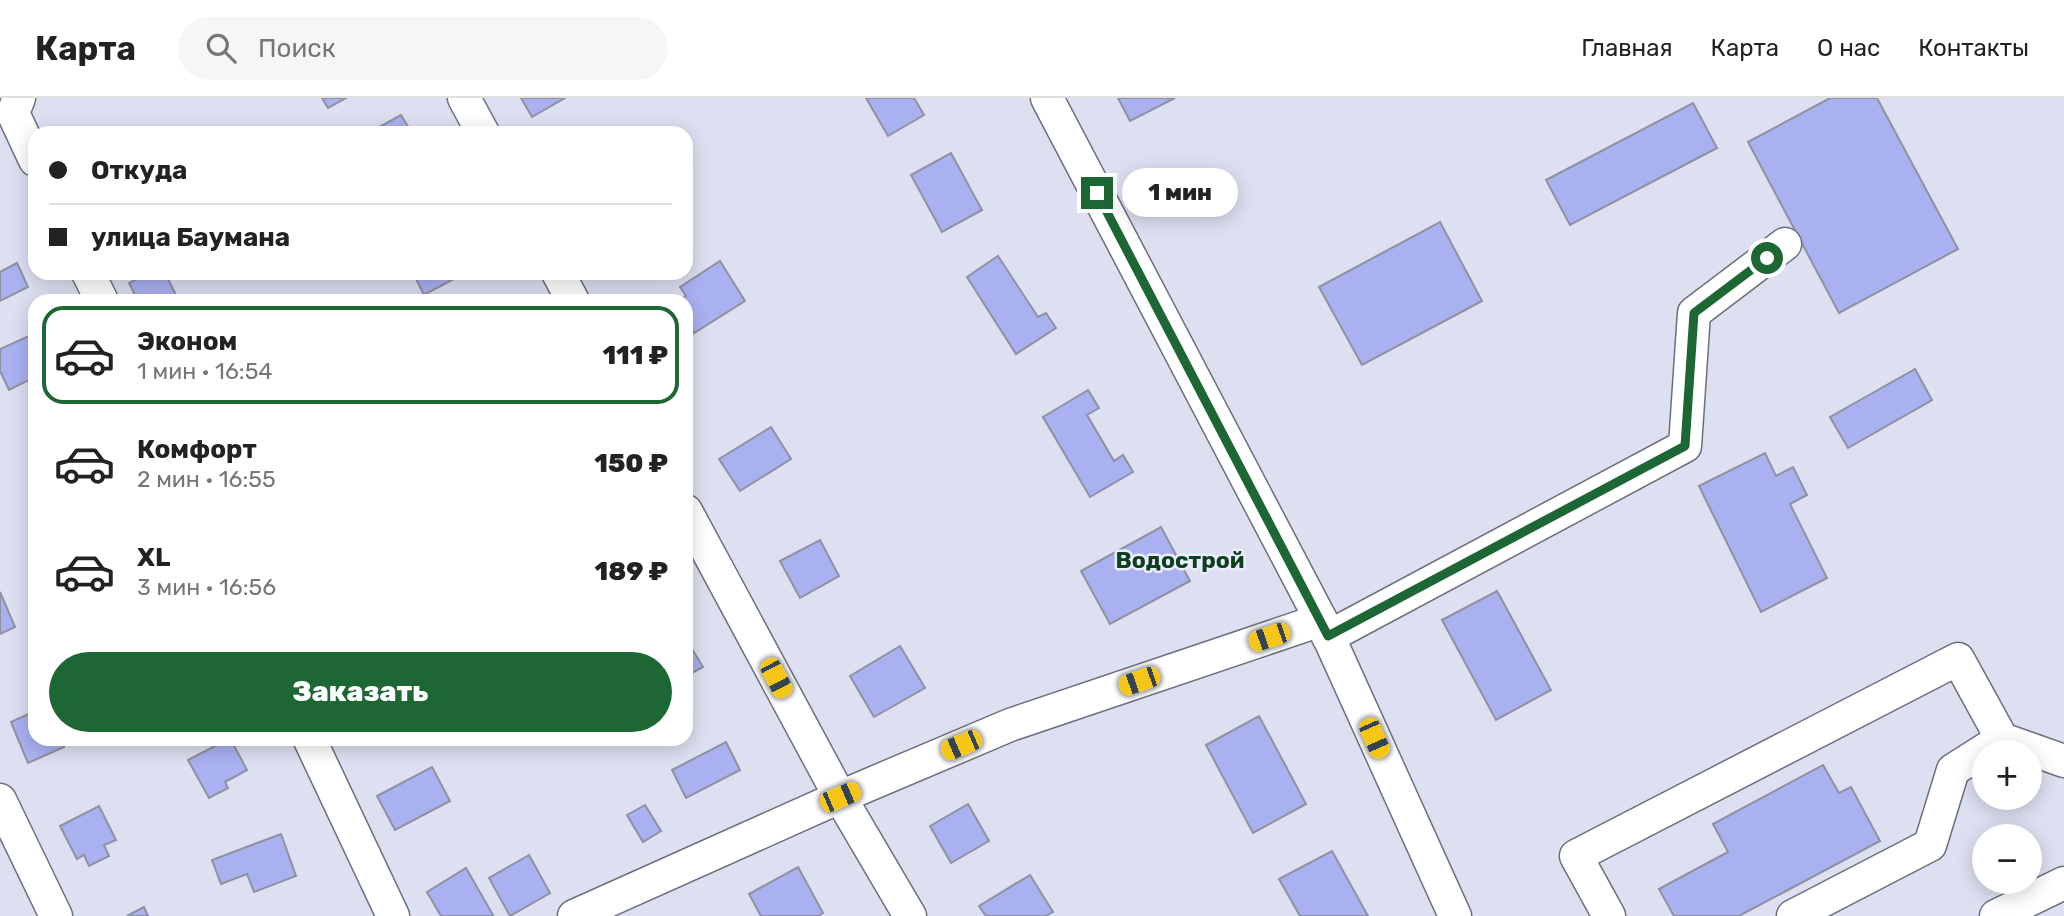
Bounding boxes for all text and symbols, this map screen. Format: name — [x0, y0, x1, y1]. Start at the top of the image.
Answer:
search box — [178, 17, 668, 80]
text: Карта — [35, 29, 136, 68]
icon: search — [202, 29, 240, 67]
text: Поиск — [258, 33, 336, 64]
text: Главная — [1581, 34, 1673, 62]
text: Карта — [1711, 34, 1779, 62]
text: О нас — [1817, 34, 1880, 62]
text: Контакты — [1918, 34, 2029, 62]
text: Откуда — [91, 155, 187, 186]
callout: 1 мин — [1122, 168, 1237, 217]
route end — [1081, 177, 1113, 209]
text: 1 мин — [1148, 178, 1212, 206]
text: улица Баумана — [91, 222, 290, 253]
route start — [1751, 242, 1783, 274]
icon: car — [53, 324, 116, 387]
text: Эконом — [137, 326, 237, 357]
text: 111 ₽ — [602, 340, 668, 371]
text: 1 мин · 16:54 — [137, 357, 273, 385]
icon: car — [53, 432, 116, 495]
text: Комфорт — [137, 434, 257, 465]
text: 150 ₽ — [594, 448, 668, 479]
text: 2 мин · 16:55 — [137, 465, 276, 493]
icon: car — [53, 540, 116, 603]
text: XL — [137, 542, 170, 573]
district label: Водострой — [1116, 546, 1244, 574]
text: 189 ₽ — [595, 556, 668, 587]
text: 3 мин · 16:56 — [137, 573, 276, 601]
car — [1246, 620, 1293, 654]
button: Заказать — [49, 652, 672, 732]
car — [757, 655, 796, 701]
car — [1116, 664, 1163, 698]
car — [1356, 715, 1393, 761]
car — [938, 727, 985, 763]
map controls — [1972, 740, 2042, 894]
button: + — [1972, 740, 2042, 810]
car — [817, 779, 864, 815]
button: − — [1972, 824, 2042, 894]

